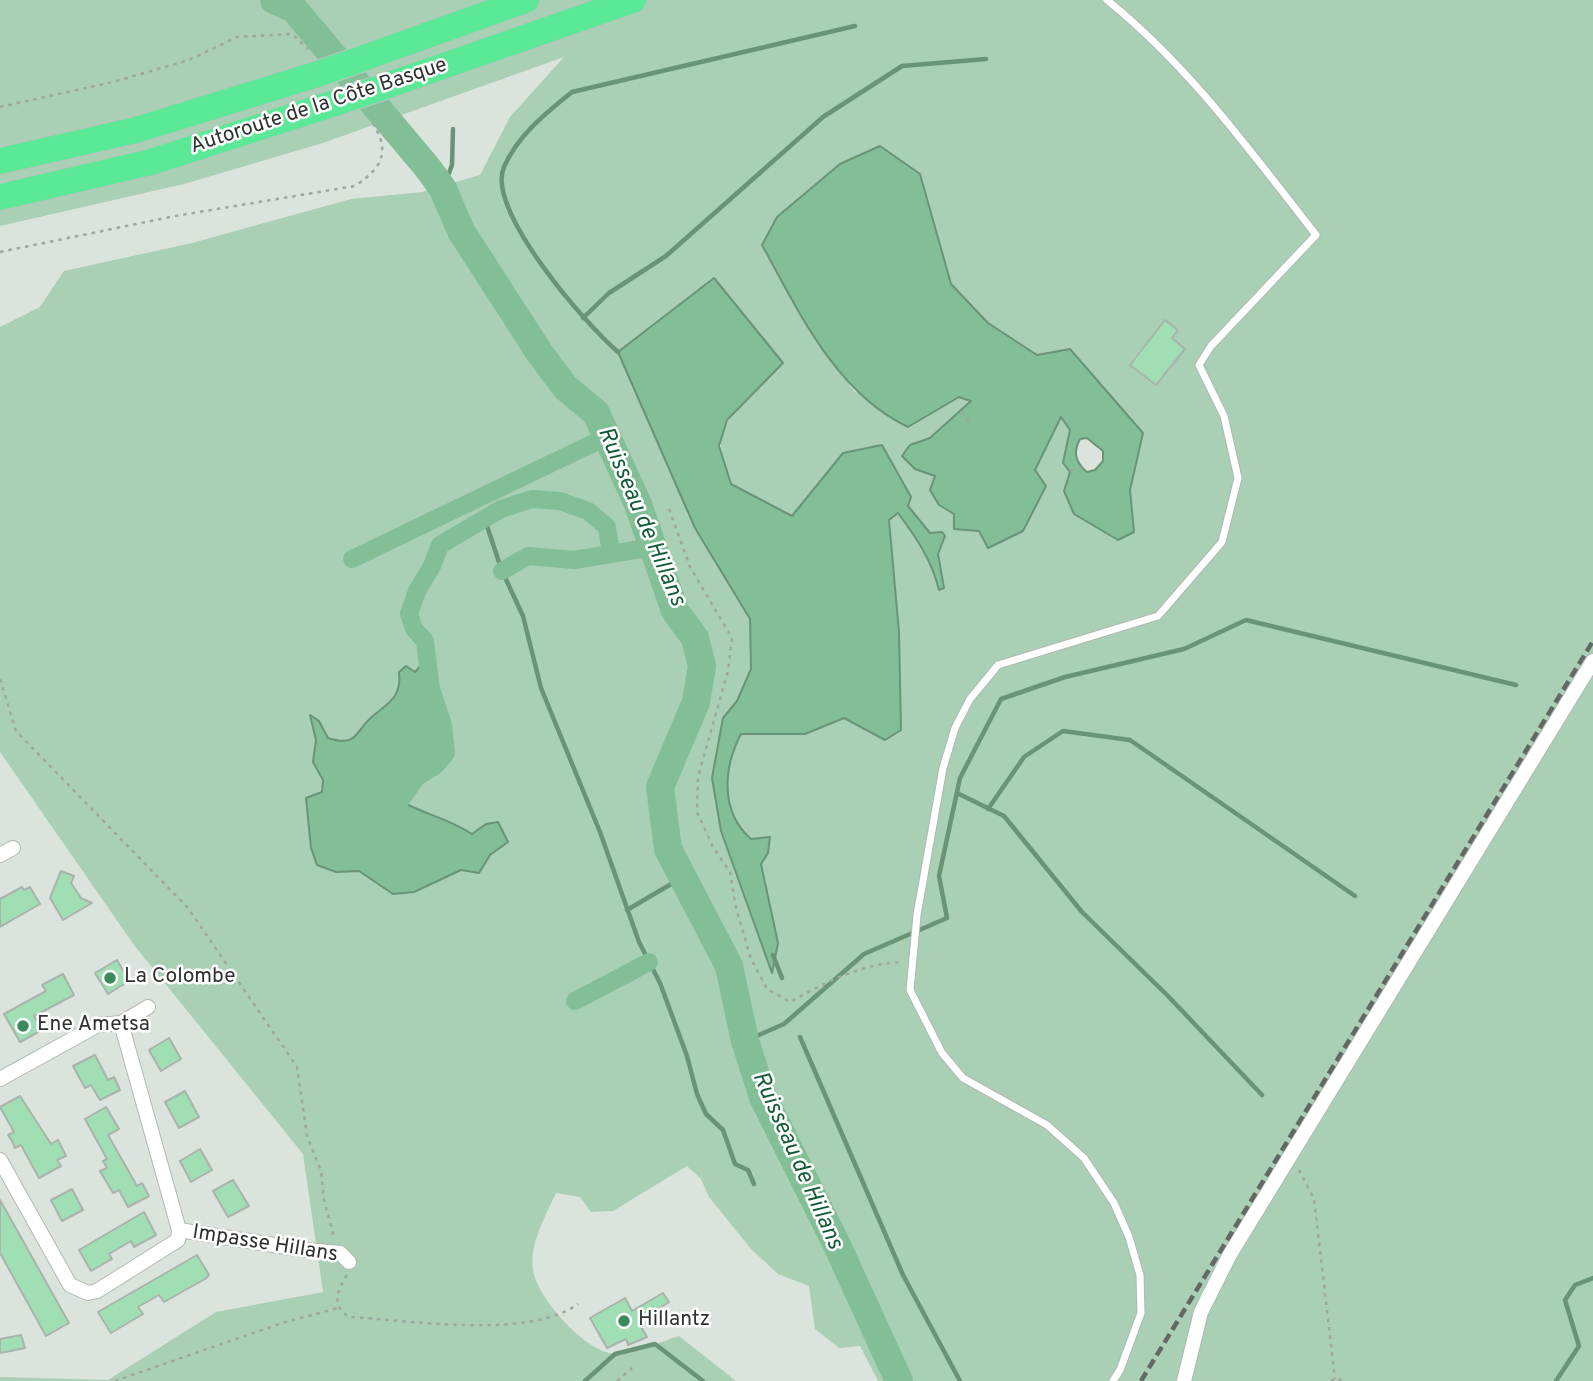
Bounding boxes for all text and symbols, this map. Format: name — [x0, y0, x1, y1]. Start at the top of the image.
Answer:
street label: Autoroute de la Côte Basque — [188, 54, 450, 160]
water label: Ruisseau de Hillans — [590, 423, 690, 611]
place label: La Colombe — [124, 965, 235, 991]
marker: La Colombe — [102, 970, 118, 986]
place label: Ene Ametsa — [37, 1013, 150, 1039]
marker: Ene Ametsa — [15, 1018, 31, 1034]
water label: Ruisseau de Hillans — [744, 1068, 848, 1254]
street label: Impasse Hillans — [190, 1221, 340, 1269]
place label: Hillantz — [638, 1308, 710, 1334]
marker: Hillantz — [616, 1313, 632, 1329]

